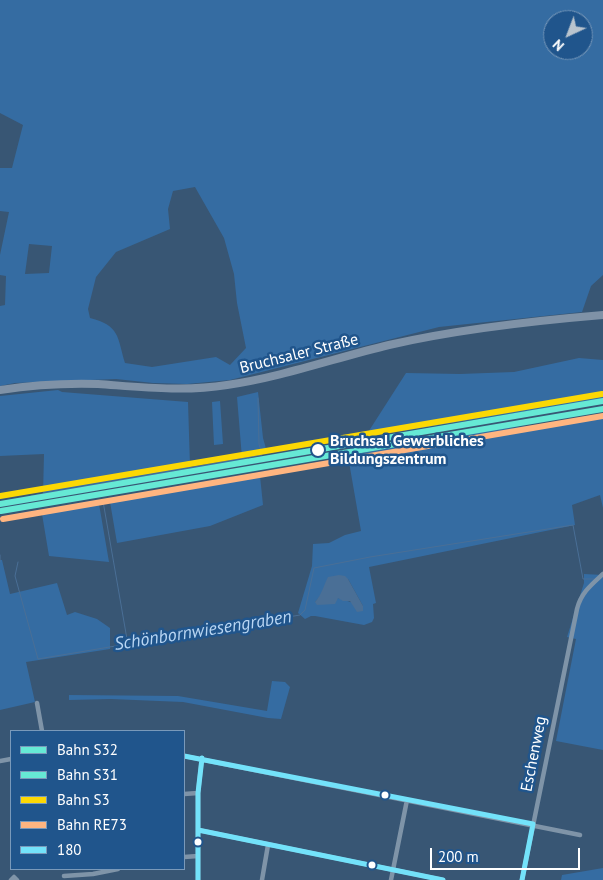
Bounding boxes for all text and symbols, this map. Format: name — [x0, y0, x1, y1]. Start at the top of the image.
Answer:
north arrow — [543, 10, 593, 60]
text: N — [549, 36, 568, 55]
street label: Bruchsaler Straße — [238, 330, 360, 378]
place label: Bruchsal Gewerbliches Bildungszentrum — [330, 431, 484, 469]
marker: Bruchsal Gewerbliches Bildungszentrum — [310, 442, 326, 458]
water label: Schönbornwiesengraben — [113, 606, 293, 656]
street label: Eschenweg — [517, 715, 551, 793]
legend — [10, 730, 185, 870]
text: Bahn S32 — [57, 740, 118, 759]
text: Bahn S31 — [57, 765, 118, 784]
text: Bahn S3 — [57, 790, 110, 809]
unlabelled marker — [380, 790, 390, 800]
text: Bahn RE73 — [57, 815, 127, 834]
unlabelled marker — [193, 837, 203, 847]
scale bar — [433, 838, 583, 870]
text: 180 — [57, 840, 82, 859]
text: 200 m — [438, 847, 479, 866]
unlabelled marker — [367, 860, 377, 870]

